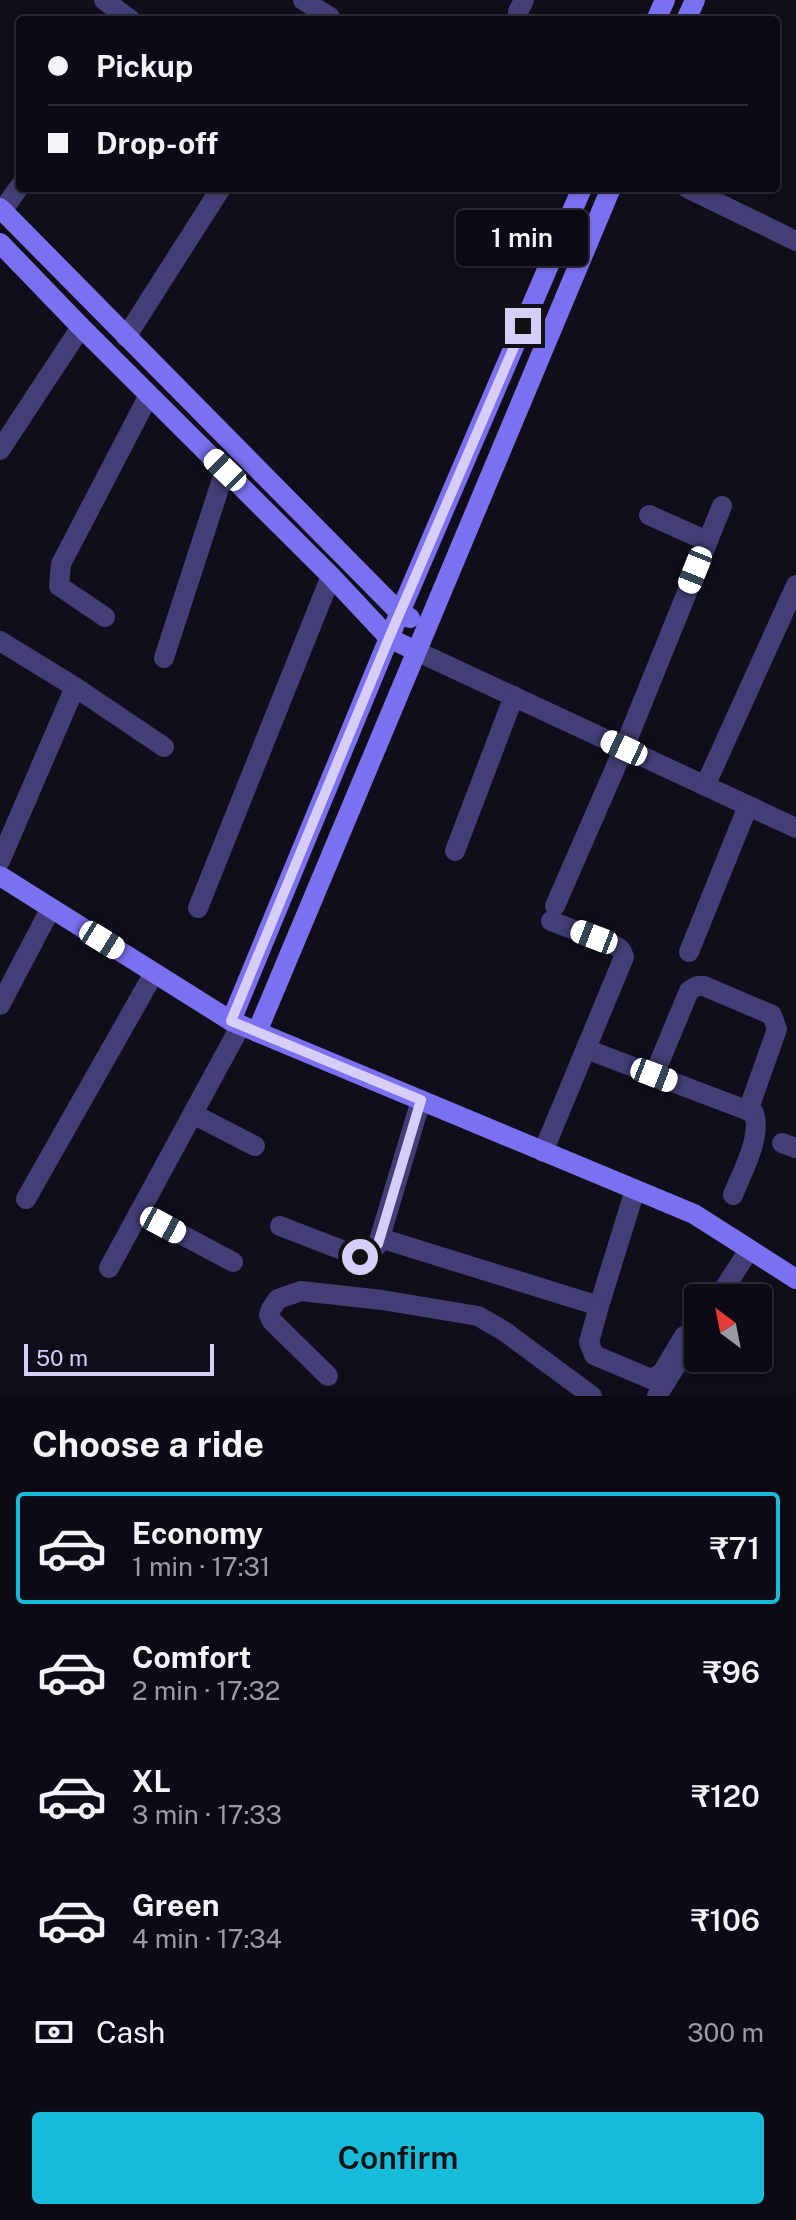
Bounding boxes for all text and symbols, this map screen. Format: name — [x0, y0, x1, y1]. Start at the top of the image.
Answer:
text: Pickup — [96, 48, 193, 84]
text: Drop-off — [96, 125, 218, 161]
callout: 1 min — [457, 210, 589, 266]
text: 1 min — [491, 222, 553, 253]
route end — [505, 308, 541, 344]
car — [199, 445, 251, 495]
car — [675, 543, 715, 597]
car — [597, 727, 651, 769]
car — [75, 917, 129, 963]
car — [567, 917, 621, 957]
car — [627, 1055, 681, 1095]
car — [136, 1203, 190, 1247]
route start — [342, 1239, 378, 1275]
north arrow — [684, 1284, 772, 1372]
map controls — [684, 1284, 772, 1372]
scale bar — [24, 1340, 214, 1376]
text: 50 m — [36, 1345, 88, 1371]
text: Choose a ride — [32, 1423, 264, 1465]
icon: car — [36, 1512, 108, 1584]
text: Economy — [132, 1515, 263, 1551]
text: ₹71 — [710, 1530, 760, 1566]
text: 1 min · 17:31 — [132, 1551, 270, 1582]
icon: car — [36, 1636, 108, 1708]
text: Comfort — [132, 1639, 251, 1675]
text: ₹96 — [703, 1654, 760, 1690]
text: 2 min · 17:32 — [132, 1675, 280, 1706]
icon: car — [36, 1760, 108, 1832]
text: XL — [132, 1763, 171, 1799]
text: ₹120 — [692, 1778, 760, 1814]
text: 3 min · 17:33 — [132, 1799, 282, 1830]
icon: car — [36, 1884, 108, 1956]
text: Green — [132, 1887, 219, 1923]
text: ₹106 — [691, 1902, 760, 1938]
text: 4 min · 17:34 — [132, 1923, 282, 1954]
icon: cash — [32, 2010, 76, 2054]
text: Cash — [96, 2014, 165, 2050]
text: 300 m — [687, 2017, 764, 2048]
button: Confirm — [32, 2112, 764, 2204]

